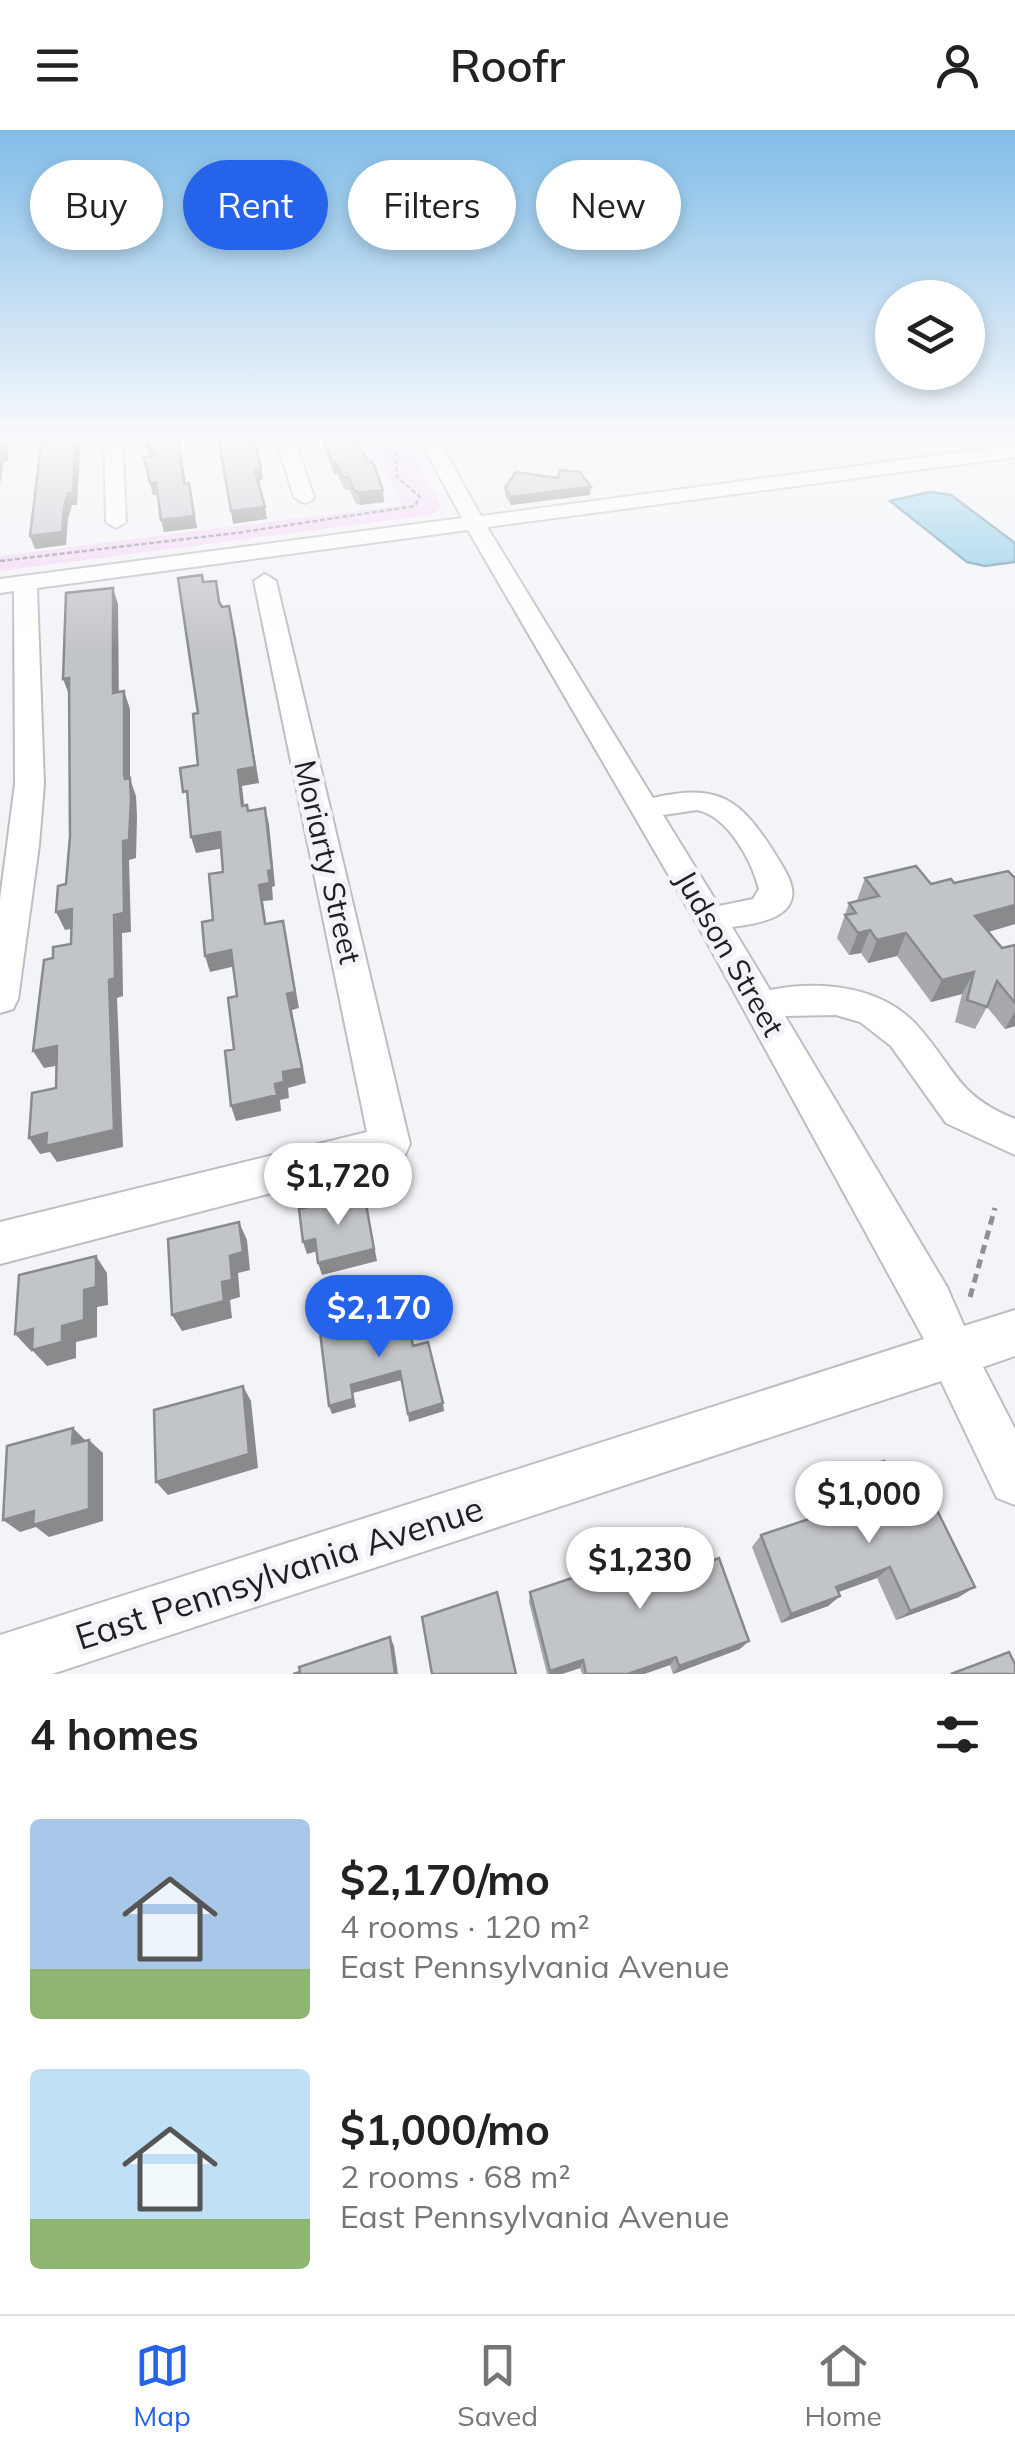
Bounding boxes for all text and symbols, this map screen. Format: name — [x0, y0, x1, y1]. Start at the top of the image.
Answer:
text: Roofr — [450, 37, 565, 93]
icon: menu — [30, 38, 85, 93]
icon: person — [930, 38, 985, 93]
chip: Buy — [30, 160, 163, 250]
chip: Rent — [183, 160, 328, 250]
chip: Filters — [348, 160, 516, 250]
chip: New — [536, 160, 681, 250]
map controls — [875, 280, 985, 390]
button: layers — [875, 280, 985, 390]
street label: Moriarty Street — [286, 756, 370, 968]
street label: Judson Street — [667, 863, 793, 1043]
pin: $1,720 — [257, 1143, 419, 1228]
text: $1,720 — [286, 1155, 390, 1195]
pin: $2,170 — [298, 1275, 460, 1360]
text: $2,170 — [327, 1287, 431, 1327]
pin: $1,000 — [788, 1461, 950, 1546]
text: $1,000 — [817, 1473, 921, 1513]
street label: East Pennsylvania Avenue — [70, 1485, 488, 1659]
pin: $1,230 — [559, 1527, 721, 1612]
text: $1,230 — [588, 1539, 692, 1579]
icon: filters — [930, 1707, 985, 1762]
text: 4 homes — [30, 1708, 199, 1761]
text: $2,170/mo — [340, 1853, 550, 1906]
icon: home — [110, 1859, 230, 1979]
text: 4 rooms · 120 m² — [340, 1906, 590, 1946]
text: East Pennsylvania Avenue — [340, 1946, 729, 1986]
text: $1,000/mo — [340, 2103, 550, 2156]
icon: home — [110, 2109, 230, 2229]
text: 2 rooms · 68 m² — [340, 2156, 571, 2196]
text: East Pennsylvania Avenue — [340, 2196, 729, 2236]
tab: Map — [133, 2338, 191, 2433]
tab: Saved — [457, 2338, 538, 2433]
tab: Home — [804, 2338, 882, 2433]

